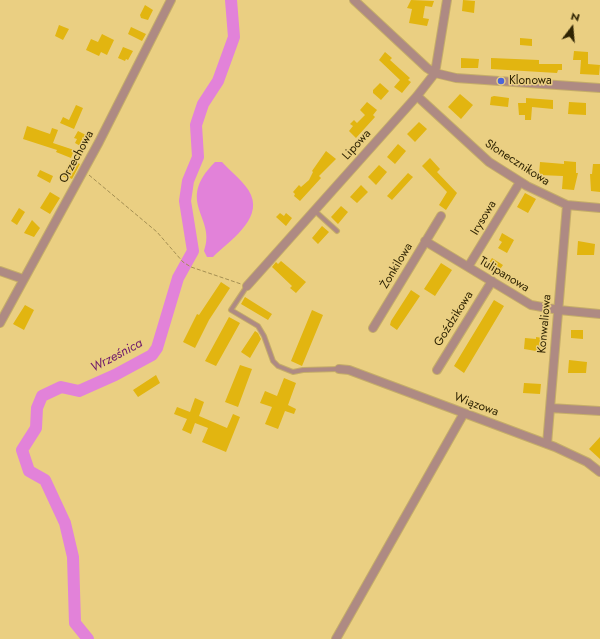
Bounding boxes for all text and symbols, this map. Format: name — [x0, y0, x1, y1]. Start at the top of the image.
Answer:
north arrow — [552, 8, 592, 48]
text: N — [569, 8, 582, 25]
place label: Klonowa — [509, 74, 552, 88]
marker: Klonowa — [496, 76, 506, 86]
street label: Lipowa — [340, 127, 374, 163]
street label: Orzechowa — [57, 128, 97, 186]
street label: Słonecznikowa — [482, 137, 552, 189]
street label: Irysowa — [468, 198, 500, 238]
street label: Żonkilowa — [378, 240, 416, 292]
street label: Tulipanowa — [476, 254, 532, 296]
street label: Goździkowa — [431, 289, 477, 349]
street label: Konwaliowa — [535, 294, 555, 354]
water label: Wrześnica — [88, 336, 146, 376]
street label: Wiązowa — [452, 390, 500, 420]

